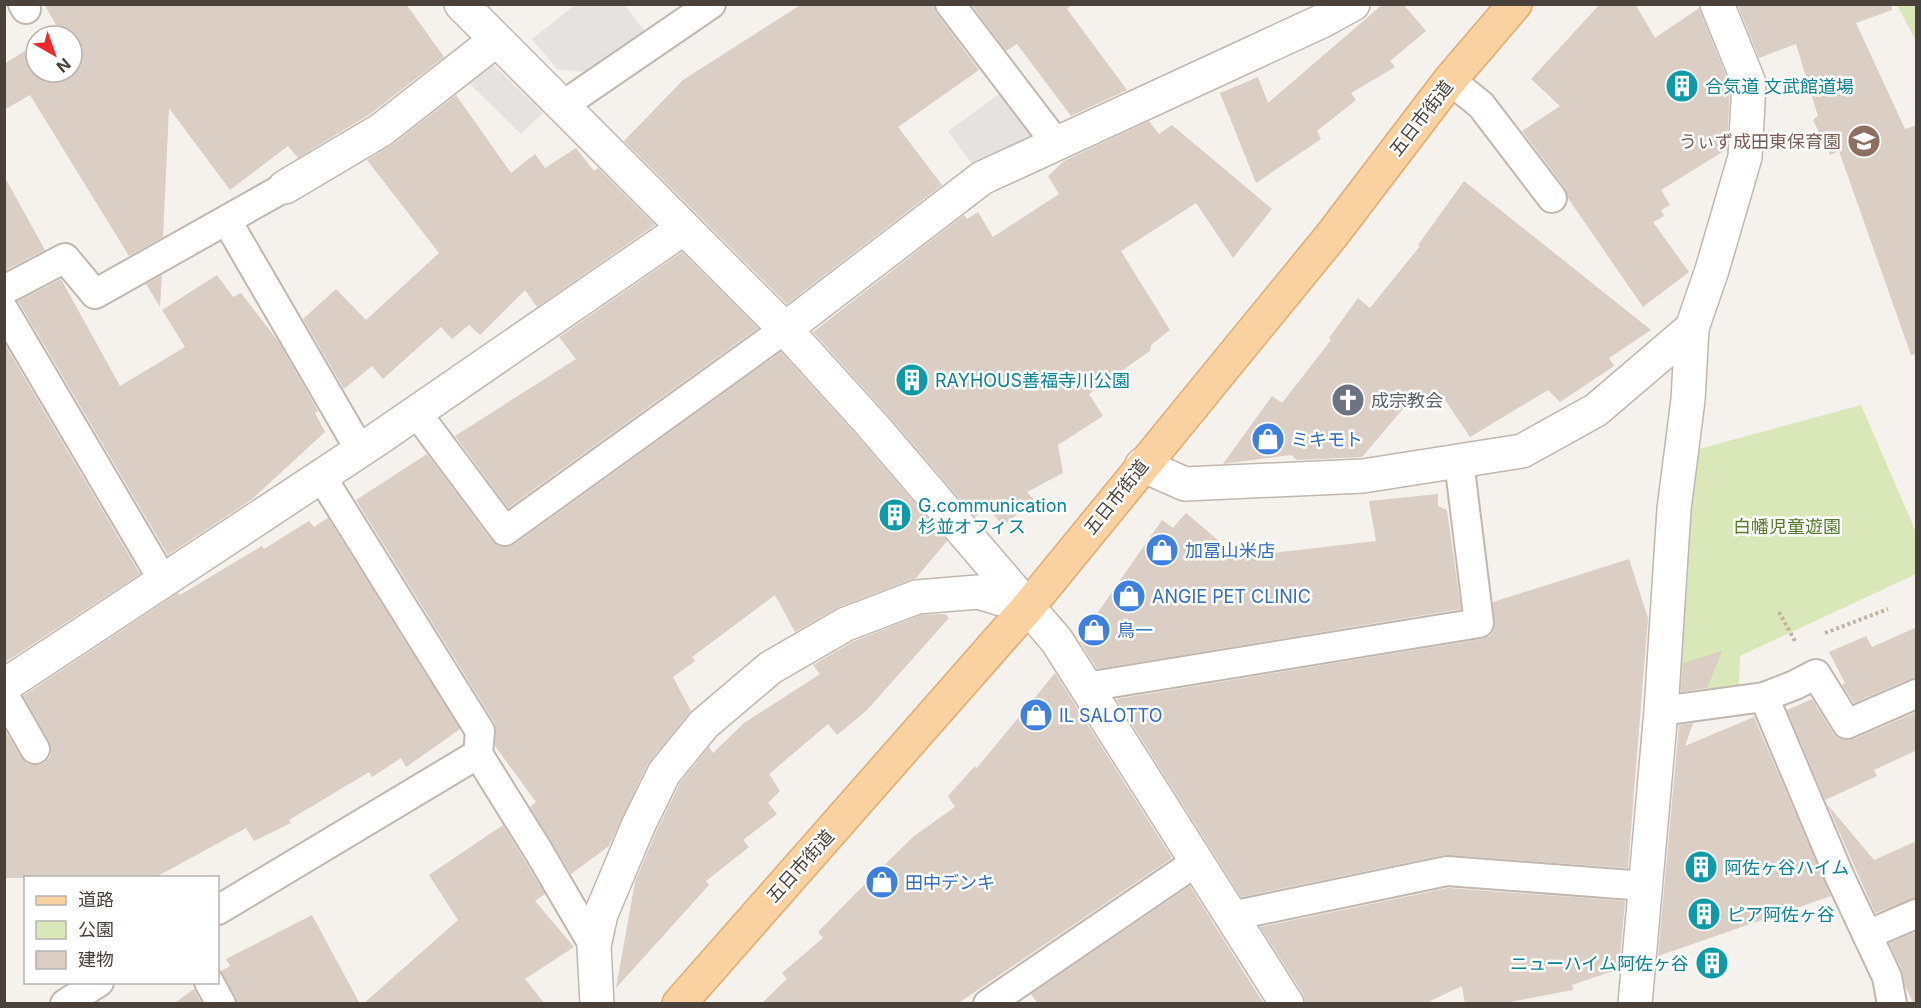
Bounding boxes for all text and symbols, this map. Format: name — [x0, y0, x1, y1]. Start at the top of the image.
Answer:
north arrow — [24, 24, 84, 84]
text: N — [53, 54, 75, 77]
building icon: 合気道 文武館道場 — [1664, 68, 1700, 104]
street label: 五日市街道 — [1385, 76, 1457, 160]
place label: 合気道 文武館道場 — [1705, 76, 1854, 97]
school or university icon: うぃず成田東保育園 — [1846, 123, 1882, 159]
place label: うぃず成田東保育園 — [1679, 131, 1841, 152]
building icon: RAYHOUS善福寺川公園 — [894, 362, 930, 398]
place label: RAYHOUS善福寺川公園 — [935, 370, 1130, 391]
church icon: 成宗教会 — [1330, 382, 1366, 418]
place label: 成宗教会 — [1371, 390, 1443, 411]
shop icon: ミキモト — [1250, 421, 1286, 457]
place label: ミキモト — [1291, 429, 1363, 450]
street label: 五日市街道 — [1080, 455, 1152, 539]
place label: G.communication 杉並オフィス — [918, 495, 1067, 537]
building icon: G.communication 杉並オフィス — [877, 497, 913, 533]
park label: 白幡児童遊園 — [1733, 516, 1841, 537]
shop icon: 加冨山米店 — [1144, 532, 1180, 568]
place label: 加冨山米店 — [1185, 540, 1275, 561]
shop icon: ANGIE PET CLINIC — [1111, 578, 1147, 614]
place label: ANGIE PET CLINIC — [1152, 586, 1311, 607]
shop icon: 鳥一 — [1076, 612, 1112, 648]
place label: 鳥一 — [1117, 620, 1153, 641]
shop icon: IL SALOTTO — [1018, 697, 1054, 733]
place label: IL SALOTTO — [1059, 705, 1162, 726]
street label: 五日市街道 — [762, 826, 838, 906]
building icon: 阿佐ヶ谷ハイム — [1683, 849, 1719, 885]
place label: 阿佐ヶ谷ハイム — [1724, 857, 1849, 878]
shop icon: 田中デンキ — [864, 864, 900, 900]
place label: 田中デンキ — [905, 872, 995, 893]
legend — [24, 876, 219, 984]
text: 道路 — [78, 889, 114, 910]
building icon: ピア阿佐ヶ谷 — [1686, 896, 1722, 932]
place label: ピア阿佐ヶ谷 — [1727, 904, 1835, 925]
text: 公園 — [78, 919, 114, 940]
building icon: ニューハイム阿佐ヶ谷 — [1694, 945, 1730, 981]
text: 建物 — [78, 949, 114, 970]
place label: ニューハイム阿佐ヶ谷 — [1510, 953, 1689, 974]

